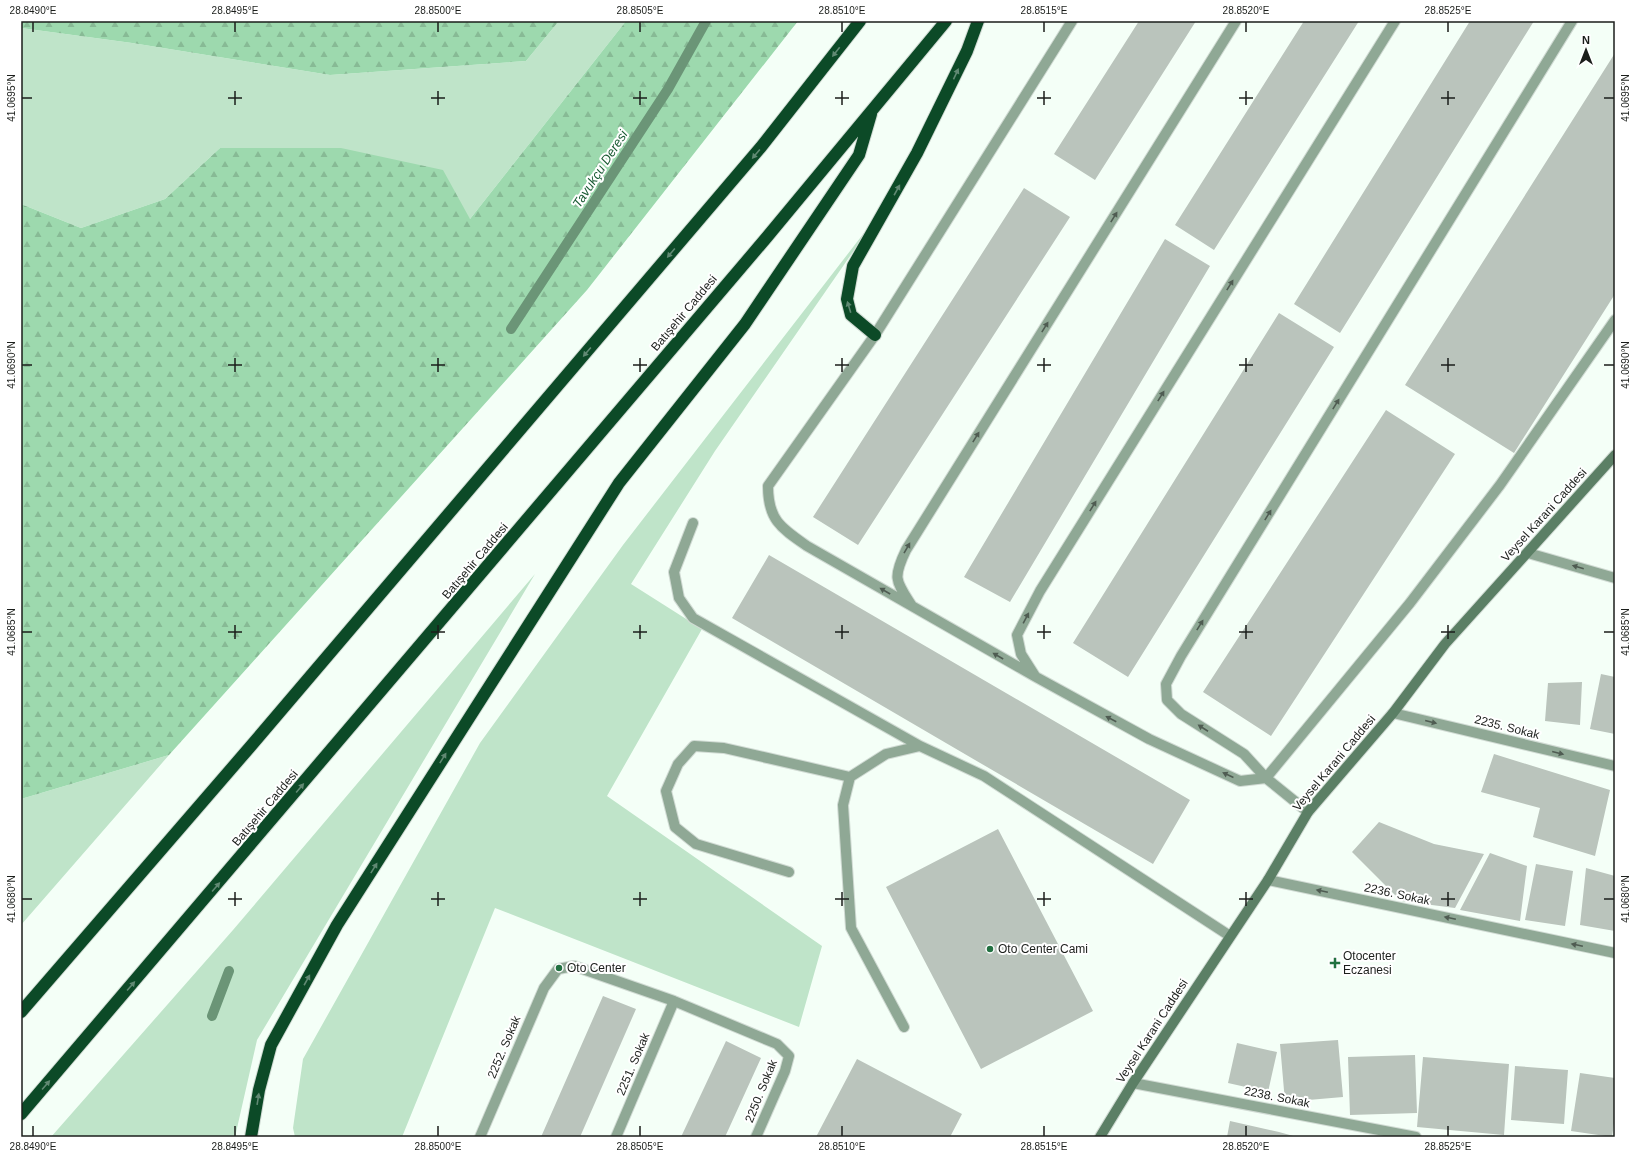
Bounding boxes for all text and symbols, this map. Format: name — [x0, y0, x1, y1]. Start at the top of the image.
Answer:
text: 28.8490°E — [10, 5, 57, 16]
text: 28.8495°E — [212, 5, 259, 16]
text: 28.8500°E — [415, 5, 462, 16]
text: 28.8505°E — [617, 5, 664, 16]
text: 28.8510°E — [819, 5, 866, 16]
text: 28.8515°E — [1021, 5, 1068, 16]
text: 28.8520°E — [1223, 5, 1270, 16]
text: 28.8525°E — [1425, 5, 1472, 16]
north arrow — [1566, 30, 1606, 70]
text: N — [1582, 34, 1590, 46]
one-way arrow — [832, 46, 841, 57]
one-way arrow — [953, 68, 959, 80]
text: 41.0695°N — [6, 74, 17, 122]
text: 41.0695°N — [1620, 74, 1631, 122]
water label: Tavukçu Deresi — [569, 127, 631, 210]
one-way arrow — [751, 148, 760, 159]
one-way arrow — [894, 184, 900, 196]
one-way arrow — [1110, 212, 1118, 222]
one-way arrow — [667, 247, 676, 258]
street label: Batışehir Caddesi — [648, 272, 720, 354]
one-way arrow — [1226, 280, 1234, 290]
one-way arrow — [846, 301, 852, 313]
one-way arrow — [1041, 322, 1049, 332]
text: 41.0690°N — [6, 341, 17, 389]
text: 41.0690°N — [1620, 341, 1631, 389]
one-way arrow — [583, 346, 592, 357]
one-way arrow — [1158, 390, 1165, 402]
one-way arrow — [1333, 398, 1340, 410]
one-way arrow — [972, 432, 980, 442]
street label: Veysel Karani Caddesi — [1498, 465, 1590, 565]
one-way arrow — [1089, 500, 1096, 512]
one-way arrow — [1264, 510, 1272, 520]
street label: Batışehir Caddesi — [439, 520, 511, 602]
one-way arrow — [904, 542, 911, 554]
one-way arrow — [1571, 564, 1583, 570]
one-way arrow — [879, 588, 891, 595]
text: 41.0685°N — [6, 608, 17, 656]
text: 41.0685°N — [1620, 608, 1631, 656]
one-way arrow — [1022, 612, 1029, 623]
one-way arrow — [1196, 619, 1203, 631]
one-way arrow — [992, 652, 1003, 659]
street label: Veysel Karani Caddesi — [1290, 712, 1378, 814]
street label: 2235. Sokak — [1473, 712, 1542, 742]
one-way arrow — [1105, 715, 1117, 722]
one-way arrow — [1425, 719, 1437, 725]
one-way arrow — [1198, 724, 1208, 732]
one-way arrow — [1551, 750, 1564, 756]
one-way arrow — [440, 752, 447, 764]
street label: Batışehir Caddesi — [229, 767, 301, 849]
one-way arrow — [1223, 772, 1234, 778]
one-way arrow — [295, 783, 304, 794]
one-way arrow — [370, 862, 377, 874]
text: 41.0680°N — [6, 875, 17, 923]
text: 41.0680°N — [1620, 875, 1631, 923]
street label: 2236. Sokak — [1363, 880, 1432, 908]
one-way arrow — [211, 882, 220, 893]
one-way arrow — [1316, 888, 1329, 894]
one-way arrow — [1444, 915, 1456, 921]
place label: Oto Center Cami — [998, 942, 1088, 956]
one-way arrow — [1571, 942, 1583, 948]
marker: Oto Center Cami — [985, 944, 995, 954]
place label: Otocenter Eczanesi — [1343, 949, 1396, 977]
marker: Otocenter Eczanesi — [1330, 958, 1340, 968]
place label: Oto Center — [567, 961, 626, 975]
marker: Oto Center — [554, 963, 564, 973]
one-way arrow — [304, 974, 311, 985]
street label: Veysel Karani Caddesi — [1113, 977, 1191, 1085]
one-way arrow — [126, 981, 136, 991]
street label: 2252. Sokak — [485, 1013, 524, 1080]
street label: 2251. Sokak — [614, 1030, 653, 1097]
street label: 2250. Sokak — [742, 1057, 780, 1125]
one-way arrow — [42, 1079, 51, 1090]
street label: 2238. Sokak — [1243, 1084, 1312, 1110]
one-way arrow — [255, 1092, 261, 1105]
text: 28.8490°E — [10, 1141, 57, 1152]
text: 28.8495°E — [212, 1141, 259, 1152]
text: 28.8500°E — [415, 1141, 462, 1152]
text: 28.8505°E — [617, 1141, 664, 1152]
text: 28.8510°E — [819, 1141, 866, 1152]
text: 28.8515°E — [1021, 1141, 1068, 1152]
text: 28.8520°E — [1223, 1141, 1270, 1152]
text: 28.8525°E — [1425, 1141, 1472, 1152]

